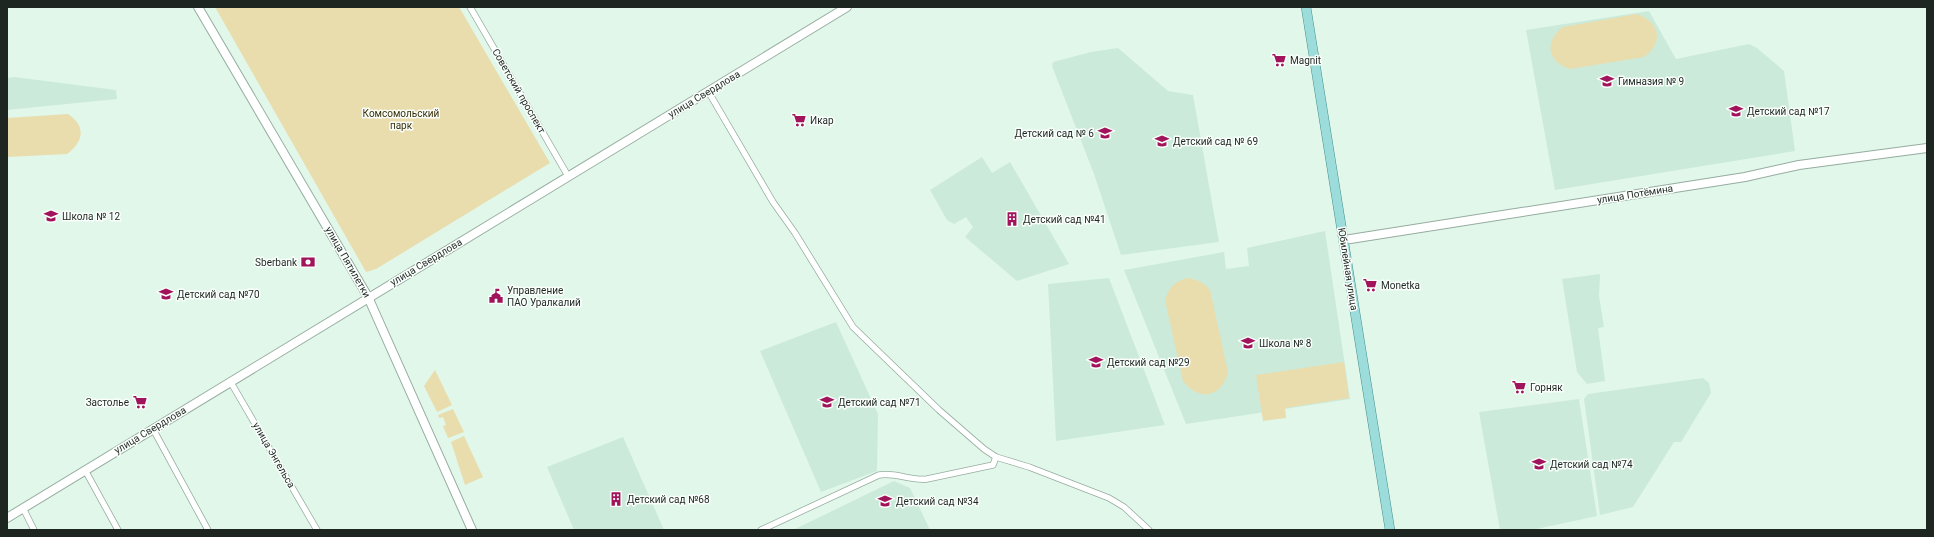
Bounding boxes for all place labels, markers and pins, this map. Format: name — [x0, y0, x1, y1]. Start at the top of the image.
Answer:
supermarket icon: Magnit — [1271, 52, 1287, 68]
place label: Magnit — [1290, 55, 1321, 66]
school or university icon: Гимназия № 9 — [1599, 73, 1615, 89]
place label: Гимназия № 9 — [1618, 76, 1684, 87]
school or university icon: Детский сад №17 — [1728, 103, 1744, 119]
place label: Детский сад №17 — [1747, 106, 1830, 117]
supermarket icon: Икар — [791, 112, 807, 128]
place label: Икар — [810, 115, 834, 126]
school or university icon: Детский сад № 6 — [1097, 125, 1113, 141]
place label: Детский сад № 6 — [1015, 128, 1094, 139]
school or university icon: Детский сад № 69 — [1154, 133, 1170, 149]
place label: Детский сад № 69 — [1173, 136, 1258, 147]
school or university icon: Школа № 12 — [43, 208, 59, 224]
place label: Школа № 12 — [62, 211, 120, 222]
building icon: Детский сад №41 — [1004, 211, 1020, 227]
place label: Детский сад №41 — [1023, 214, 1106, 225]
bank icon: Sberbank — [300, 254, 316, 270]
place label: Sberbank — [255, 257, 298, 268]
supermarket icon: Monetka — [1362, 277, 1378, 293]
place label: Monetka — [1381, 280, 1420, 291]
place label: Управление ПАО Уралкалий — [507, 285, 581, 308]
school or university icon: Детский сад №70 — [158, 286, 174, 302]
public building icon: Управление ПАО Уралкалий — [488, 288, 504, 304]
place label: Детский сад №70 — [177, 289, 260, 300]
school or university icon: Школа № 8 — [1240, 335, 1256, 351]
place label: Школа № 8 — [1259, 338, 1312, 349]
school or university icon: Детский сад №29 — [1088, 354, 1104, 370]
place label: Детский сад №29 — [1107, 357, 1190, 368]
supermarket icon: Горняк — [1511, 379, 1527, 395]
place label: Горняк — [1530, 382, 1563, 393]
supermarket icon: Застолье — [132, 394, 148, 410]
school or university icon: Детский сад №71 — [819, 394, 835, 410]
place label: Застолье — [86, 397, 129, 408]
place label: Детский сад №71 — [838, 397, 921, 408]
school or university icon: Детский сад №74 — [1531, 456, 1547, 472]
place label: Детский сад №74 — [1550, 459, 1633, 470]
building icon: Детский сад №68 — [608, 491, 624, 507]
school or university icon: Детский сад №34 — [877, 493, 893, 509]
place label: Детский сад №68 — [627, 494, 710, 505]
place label: Детский сад №34 — [896, 496, 979, 507]

